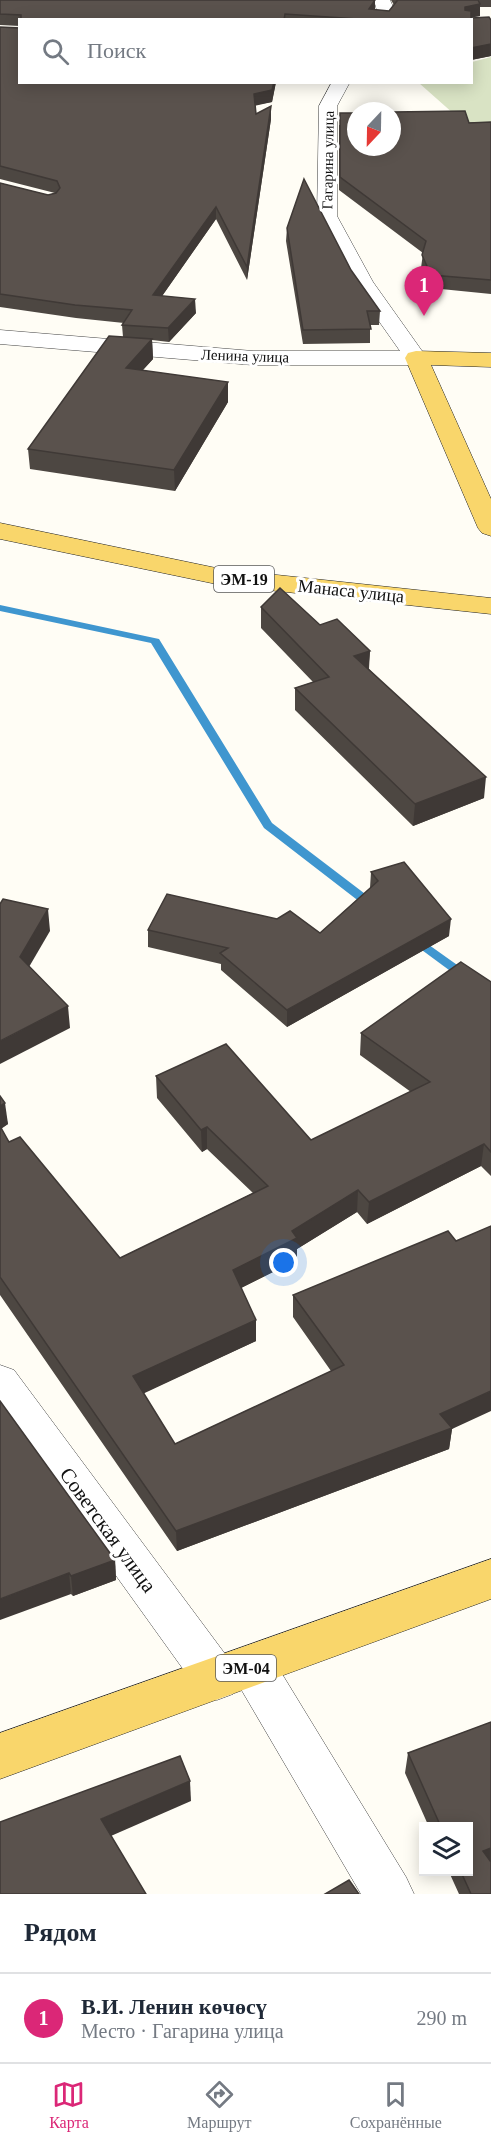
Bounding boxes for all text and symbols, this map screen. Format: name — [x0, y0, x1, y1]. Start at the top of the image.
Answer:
search box — [18, 18, 473, 84]
icon: search — [39, 35, 72, 68]
text: Поиск — [87, 38, 146, 63]
north arrow — [347, 102, 401, 156]
street label: Гагарина улица — [319, 110, 337, 210]
pin: 1 — [404, 266, 444, 316]
street label: Ленина улица — [201, 346, 290, 366]
road number: ЭМ-19 — [214, 566, 274, 592]
street label: Манаса улица — [297, 575, 405, 607]
your location — [269, 1248, 298, 1277]
street label: Советская улица — [55, 1463, 162, 1598]
road number: ЭМ-04 — [216, 1655, 276, 1681]
map controls — [419, 1822, 473, 1876]
button: layers — [419, 1822, 473, 1876]
text: Рядом — [24, 1918, 97, 1947]
text: В.И. Ленин көчөсү — [81, 1994, 267, 2019]
text: 1 — [39, 2007, 49, 2029]
text: 290 m — [416, 2007, 467, 2029]
text: Место · Гагарина улица — [81, 2020, 284, 2042]
tab: Карта — [49, 2078, 89, 2132]
tab: Маршрут — [187, 2078, 252, 2132]
tab: Сохранённые — [350, 2078, 442, 2132]

